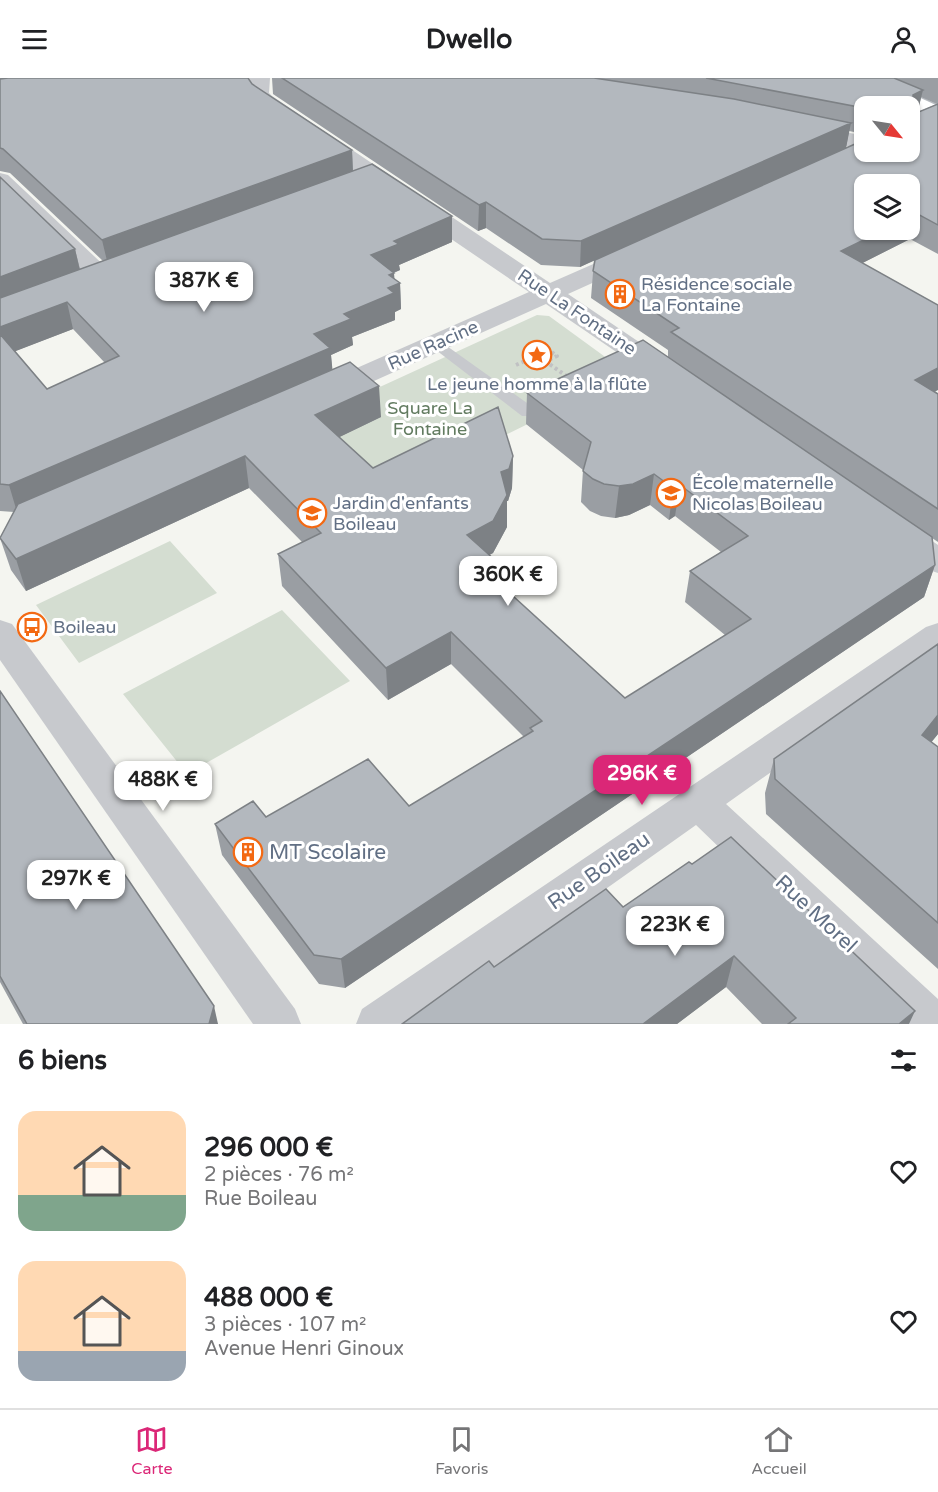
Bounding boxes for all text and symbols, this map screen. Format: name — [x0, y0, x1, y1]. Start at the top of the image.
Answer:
icon: menu — [18, 23, 51, 56]
text: Dwello — [426, 23, 512, 56]
icon: person — [887, 23, 920, 56]
north arrow — [854, 96, 920, 162]
map controls — [854, 96, 920, 240]
button: layers — [854, 174, 920, 240]
pin: 387K € — [155, 262, 253, 313]
street label: Rue La Fontaine — [513, 264, 641, 360]
text: 387K € — [169, 269, 239, 293]
place label: Résidence sociale La Fontaine — [641, 273, 792, 316]
building icon: Résidence sociale La Fontaine — [604, 278, 636, 310]
street label: Rue Racine — [384, 315, 482, 375]
place icon: Le jeune homme à la flûte — [521, 339, 553, 371]
place label: Le jeune homme à la flûte — [427, 373, 647, 395]
park label: Square La Fontaine — [387, 397, 473, 440]
place label: École maternelle Nicolas Boileau — [692, 472, 834, 515]
school or university icon: École maternelle Nicolas Boileau — [655, 477, 687, 509]
place label: Jardin d'enfants Boileau — [333, 492, 469, 535]
school or university icon: Jardin d'enfants Boileau — [296, 497, 328, 529]
pin: 360K € — [459, 556, 557, 607]
text: 360K € — [473, 563, 543, 587]
bus stop icon: Boileau — [16, 611, 48, 643]
place label: Boileau — [53, 616, 117, 638]
pin: 296K € — [593, 755, 691, 806]
pin: 488K € — [114, 761, 212, 812]
text: 296K € — [607, 762, 677, 786]
text: 488K € — [128, 768, 198, 792]
street label: Rue Boileau — [543, 827, 655, 915]
building icon: MT Scolaire — [232, 836, 264, 868]
place label: MT Scolaire — [269, 840, 386, 865]
pin: 297K € — [27, 860, 125, 911]
text: 297K € — [41, 867, 111, 891]
street label: Rue Morel — [770, 870, 862, 958]
pin: 223K € — [626, 906, 724, 957]
text: 223K € — [640, 913, 710, 937]
icon: filters — [887, 1044, 920, 1077]
text: 6 biens — [18, 1045, 107, 1076]
text: 296 000 € — [204, 1132, 333, 1163]
icon: home — [66, 1135, 138, 1207]
icon: heart — [887, 1155, 920, 1188]
text: 2 pièces · 76 m² — [204, 1163, 354, 1187]
text: Rue Boileau — [204, 1187, 317, 1211]
text: 488 000 € — [204, 1282, 333, 1313]
icon: home — [66, 1285, 138, 1357]
icon: heart — [887, 1305, 920, 1338]
text: 3 pièces · 107 m² — [204, 1313, 366, 1337]
text: Avenue Henri Ginoux — [204, 1337, 404, 1361]
tab: Carte — [131, 1423, 173, 1479]
tab: Favoris — [435, 1423, 489, 1479]
tab: Accueil — [751, 1423, 807, 1479]

